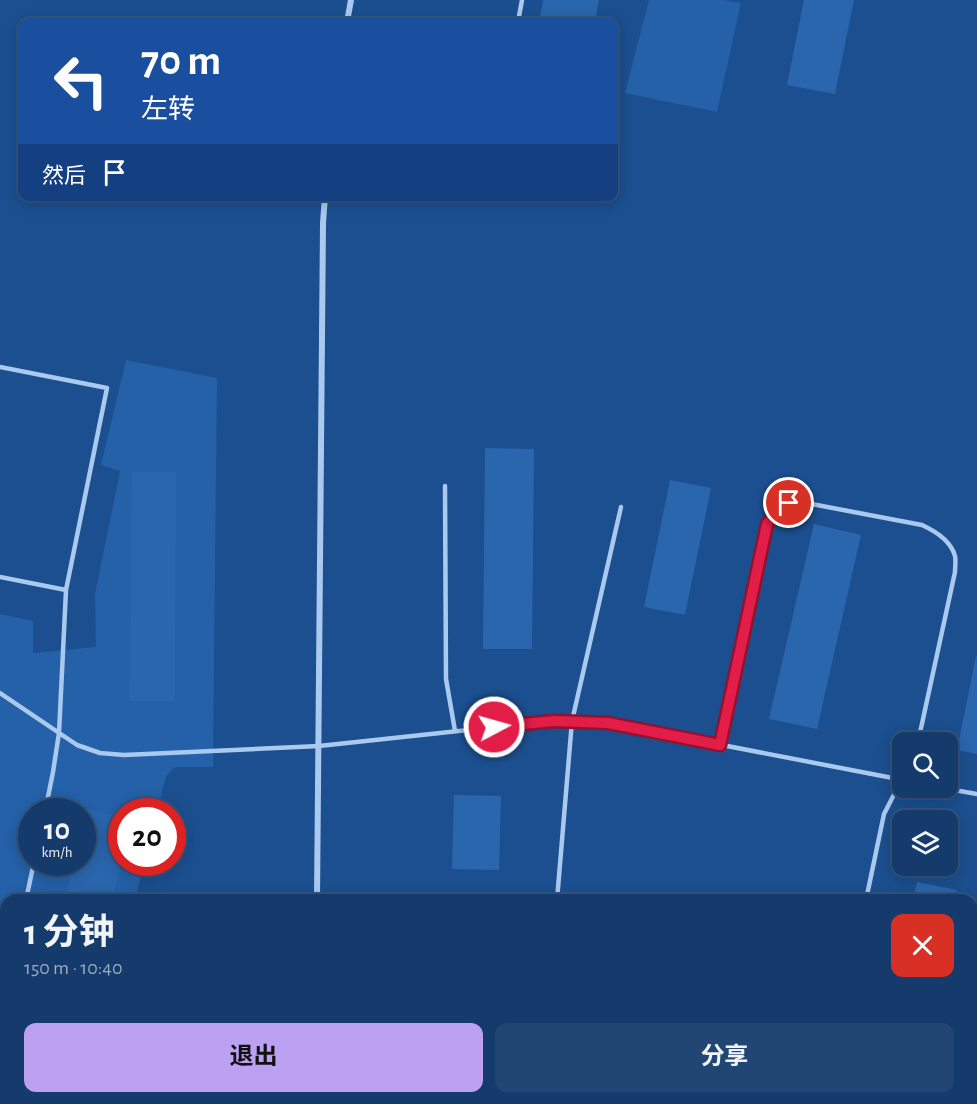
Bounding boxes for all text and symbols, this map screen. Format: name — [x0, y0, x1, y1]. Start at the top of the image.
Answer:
text: 70 m — [141, 40, 221, 82]
icon: left — [42, 42, 120, 120]
text: 左转 — [141, 96, 195, 123]
icon: arrive — [98, 156, 131, 189]
text: 然后 — [42, 165, 86, 187]
pin — [763, 477, 814, 528]
icon: arrive — [772, 486, 805, 519]
position arrow — [462, 695, 526, 759]
map controls — [892, 732, 958, 876]
button: search — [892, 732, 958, 798]
speed limit sign: 20 — [108, 798, 186, 876]
button: layers — [892, 810, 958, 876]
text: 10 — [44, 815, 70, 845]
text: km/h — [42, 845, 72, 860]
button: close — [891, 914, 954, 977]
text: 1 分钟 — [24, 915, 114, 951]
text: 150 m · 10:40 — [24, 958, 122, 978]
button: 退出 — [24, 1023, 483, 1092]
button: 分享 — [495, 1023, 954, 1092]

